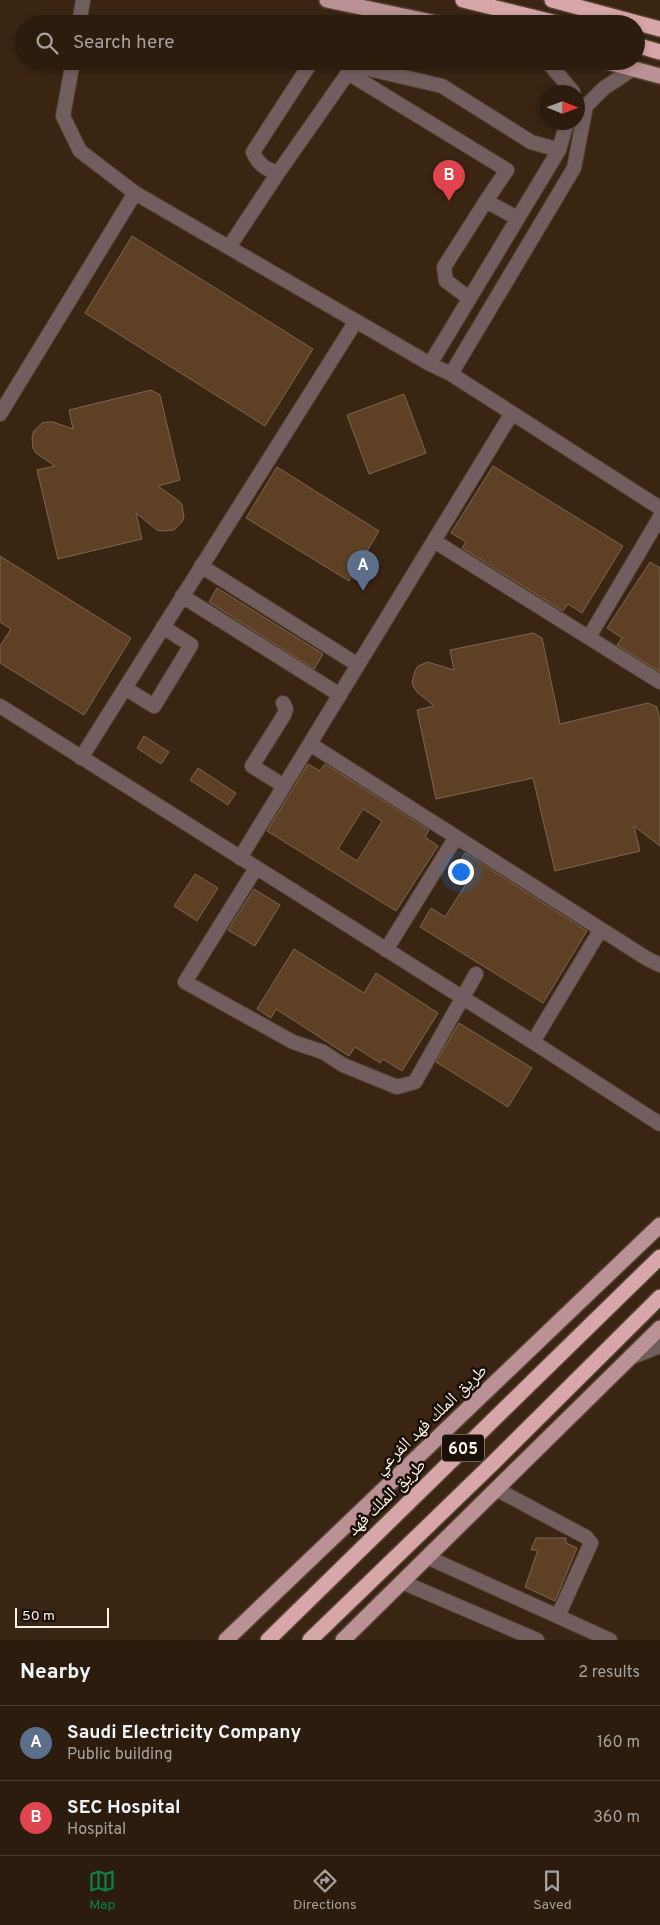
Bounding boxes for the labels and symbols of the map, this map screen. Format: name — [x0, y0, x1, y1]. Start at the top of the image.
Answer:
north arrow — [540, 85, 585, 130]
pin: B — [433, 160, 465, 201]
pin: A — [347, 550, 379, 591]
your location — [448, 859, 474, 885]
street label: طريق الملك فهد الفرعي — [369, 1360, 494, 1481]
road number: 605 — [442, 1435, 484, 1462]
street label: طريق الملك فهد — [343, 1455, 432, 1542]
scale bar — [15, 1605, 109, 1628]

